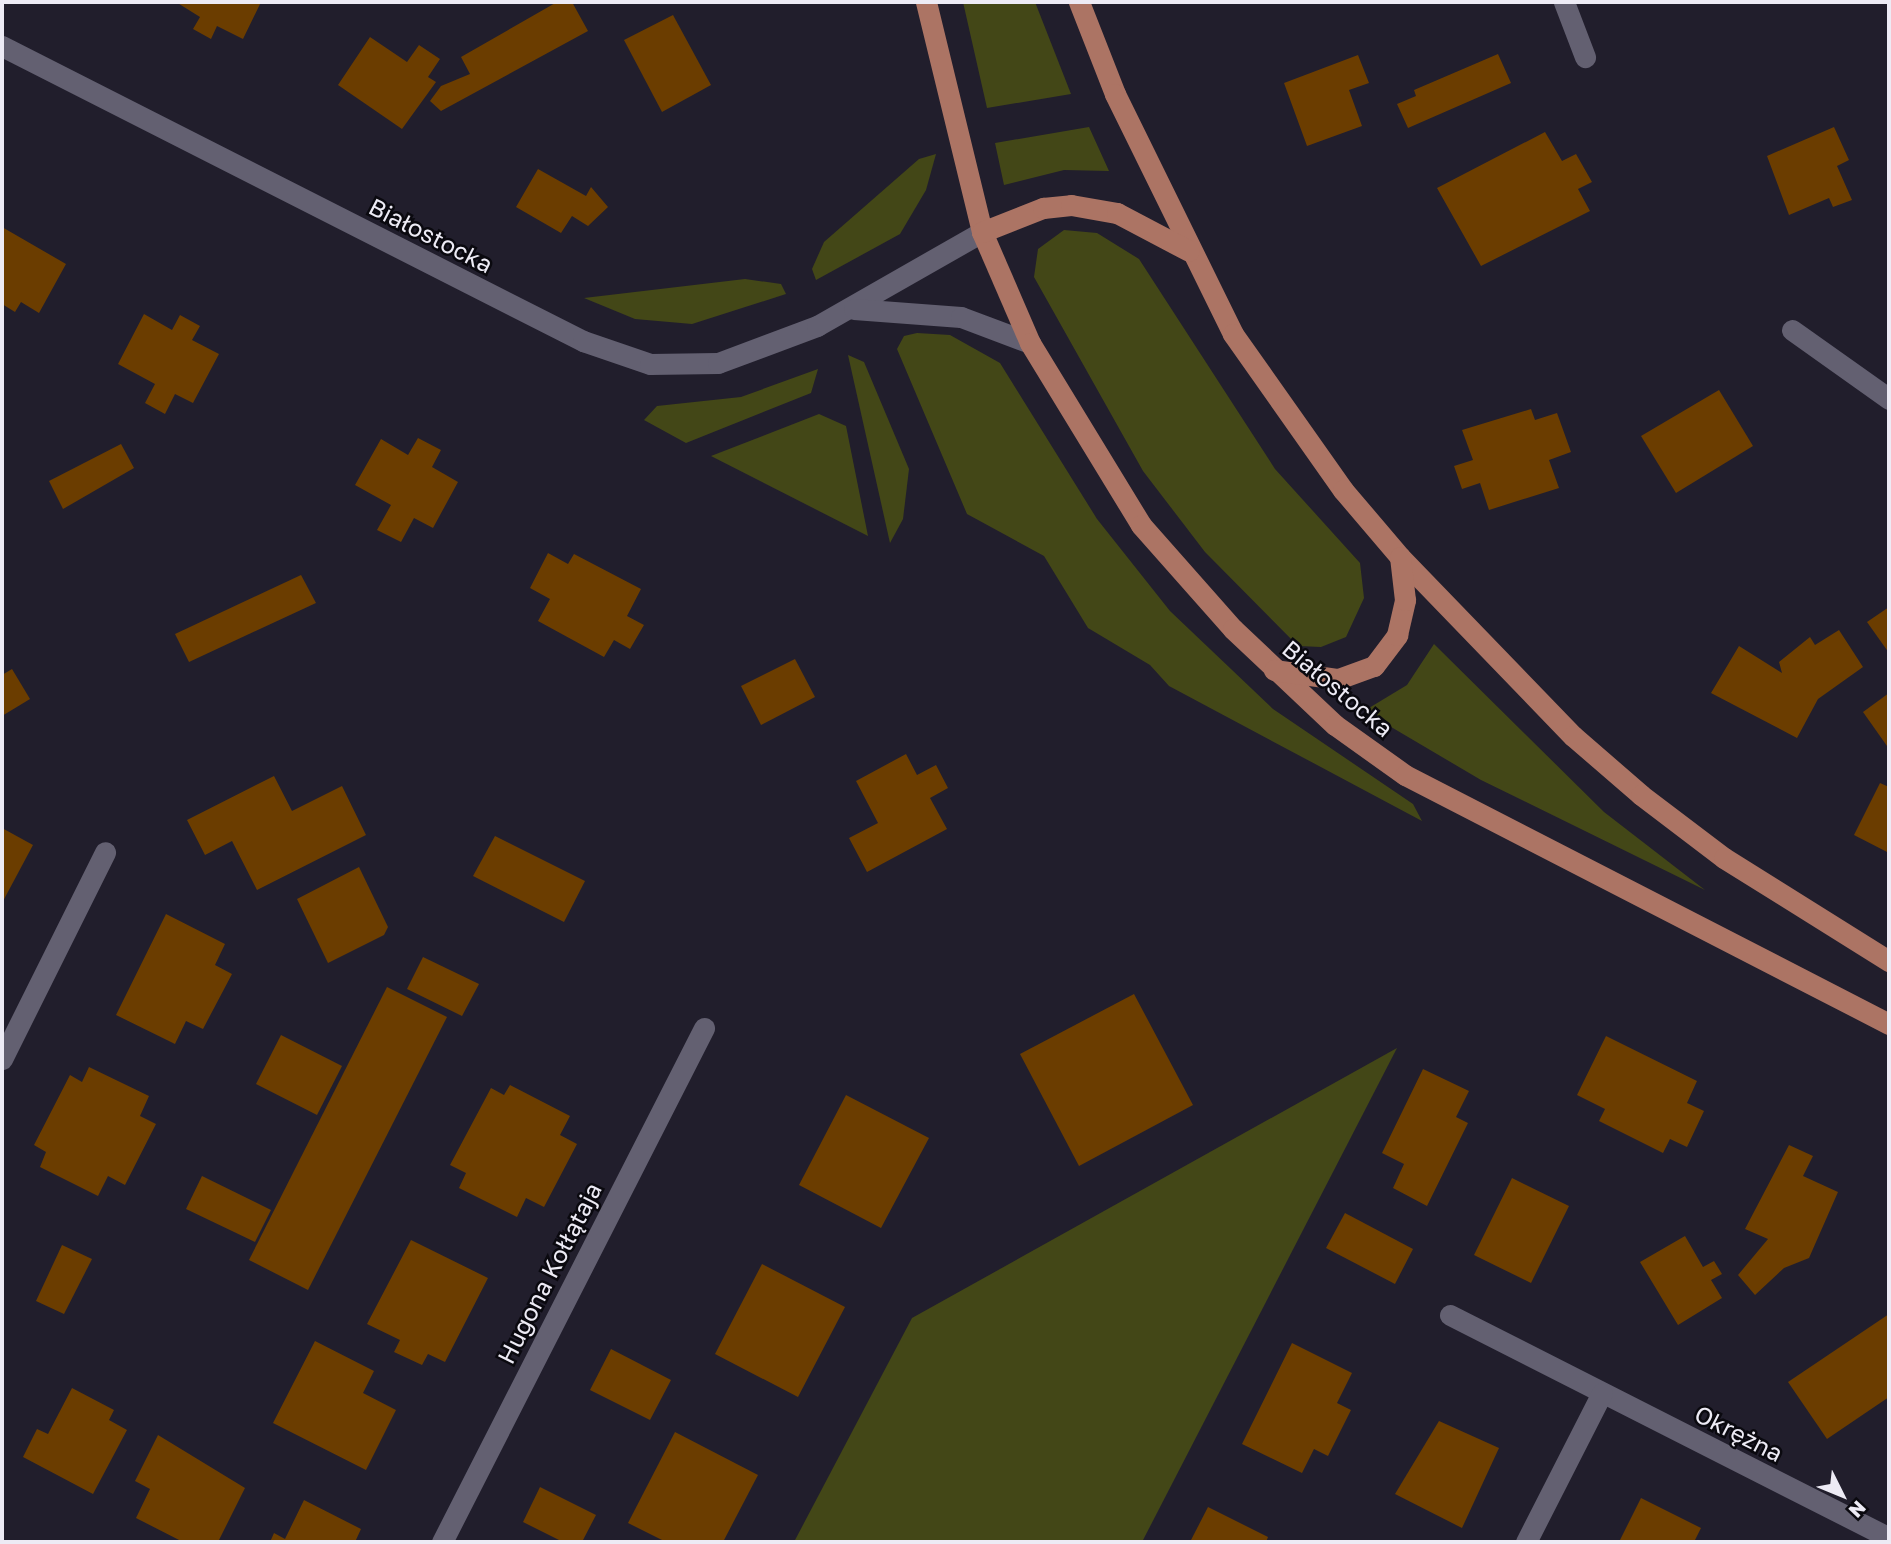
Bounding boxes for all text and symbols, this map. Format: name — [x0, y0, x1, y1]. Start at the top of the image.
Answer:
street label: Białostocka — [364, 192, 498, 278]
street label: Białostocka — [1277, 634, 1399, 742]
street label: Hugona Kołłątaja — [491, 1178, 607, 1368]
street label: Okrężna — [1690, 1399, 1788, 1467]
north arrow — [1807, 1460, 1877, 1530]
text: N — [1844, 1497, 1871, 1523]

